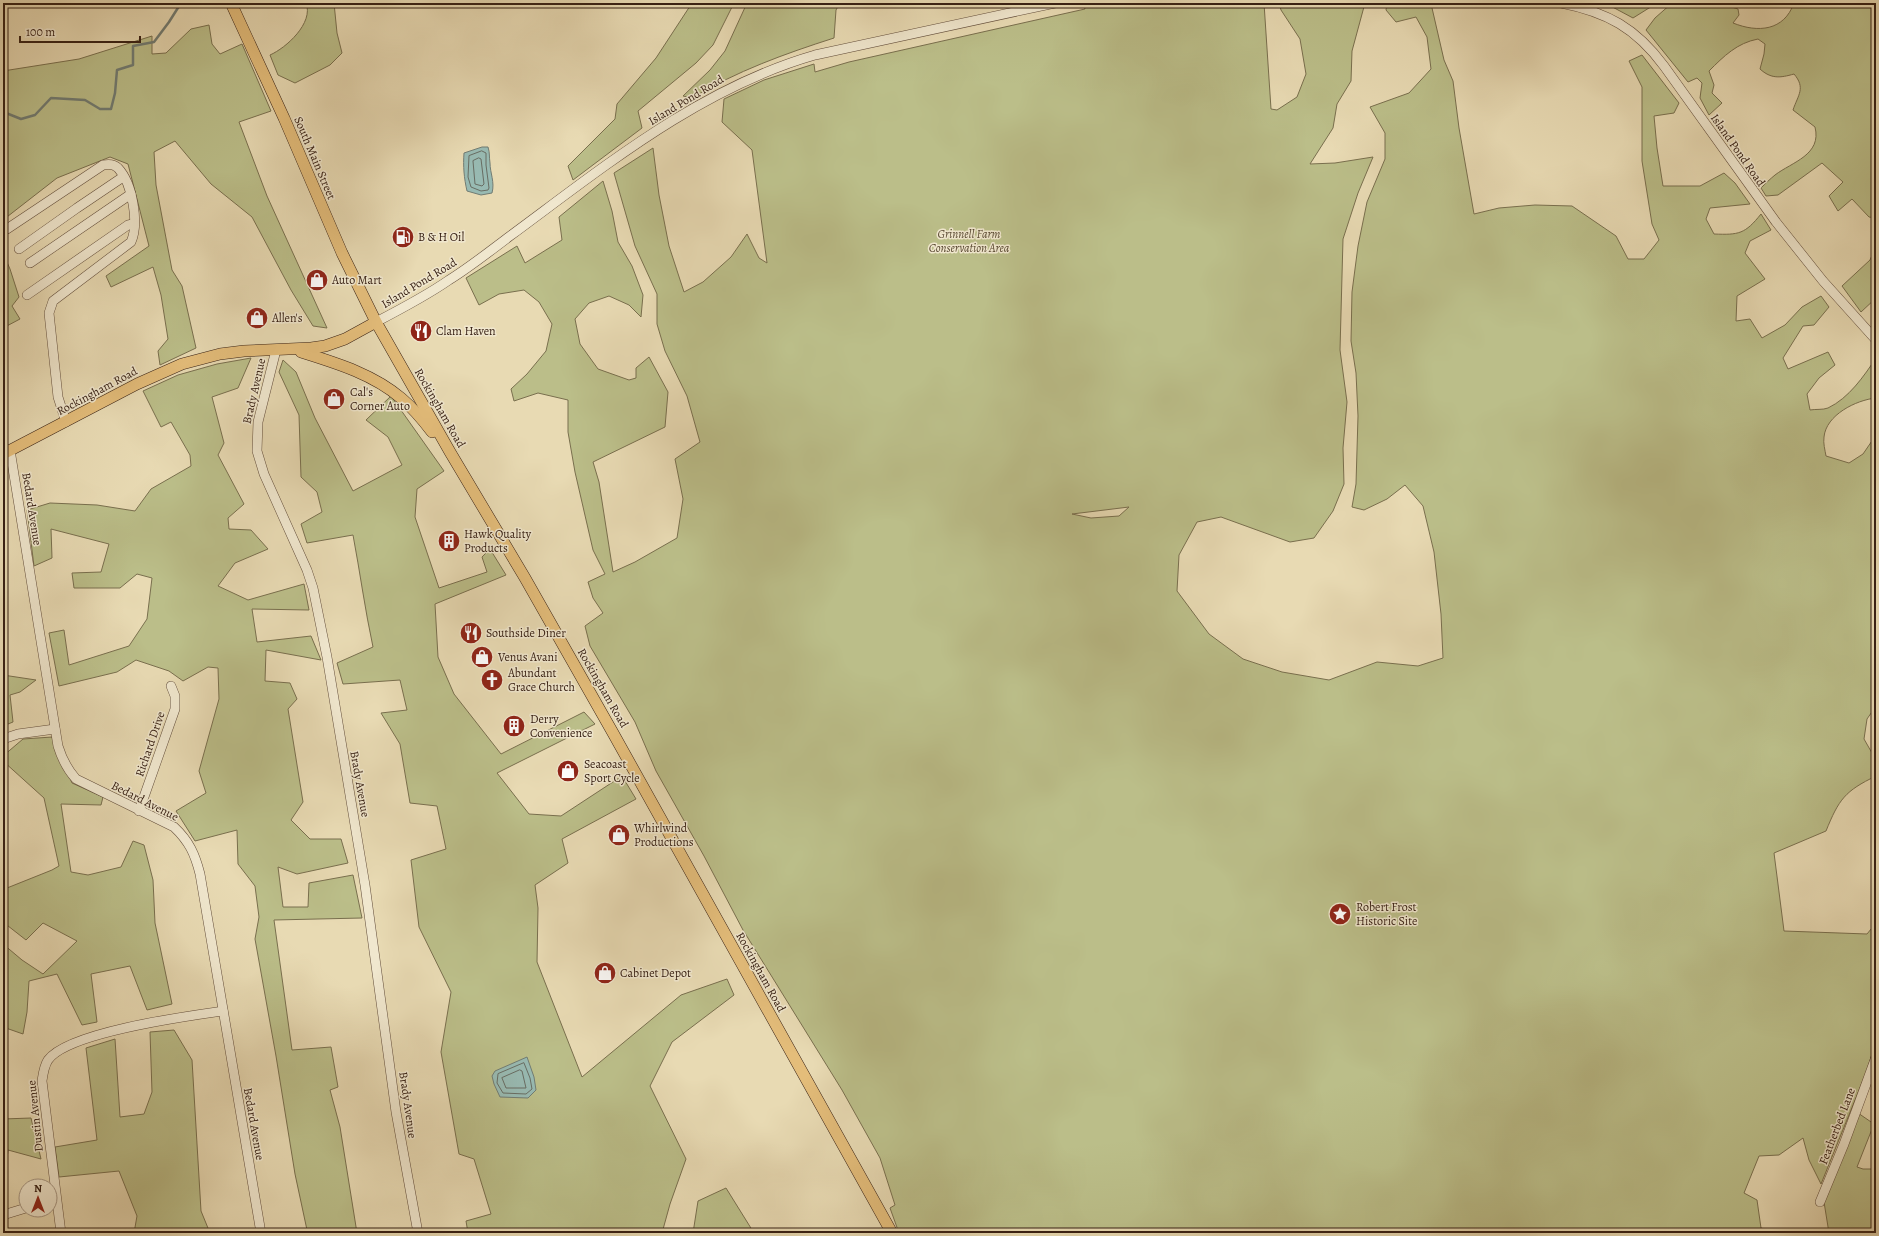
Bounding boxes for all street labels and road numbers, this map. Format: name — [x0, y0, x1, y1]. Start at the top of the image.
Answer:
street label: Island Pond Road — [645, 71, 727, 129]
street label: Island Pond Road — [1707, 110, 1769, 190]
street label: South Main Street — [290, 114, 340, 202]
street label: Island Pond Road — [378, 254, 460, 312]
street label: Brady Avenue — [239, 357, 269, 425]
street label: Rockingham Road — [54, 363, 141, 419]
street label: Rockingham Road — [411, 365, 470, 451]
street label: Bedard Avenue — [18, 471, 46, 547]
street label: Rockingham Road — [574, 645, 633, 731]
street label: Richard Drive — [131, 709, 169, 779]
street label: Brady Avenue — [346, 750, 374, 818]
street label: Bedard Avenue — [109, 777, 181, 825]
street label: Rockingham Road — [732, 929, 790, 1015]
street label: Brady Avenue — [395, 1071, 421, 1139]
street label: Dustin Avenue — [23, 1079, 47, 1153]
street label: Featherbed Lane — [1815, 1085, 1859, 1167]
street label: Bedard Avenue — [240, 1086, 268, 1162]

